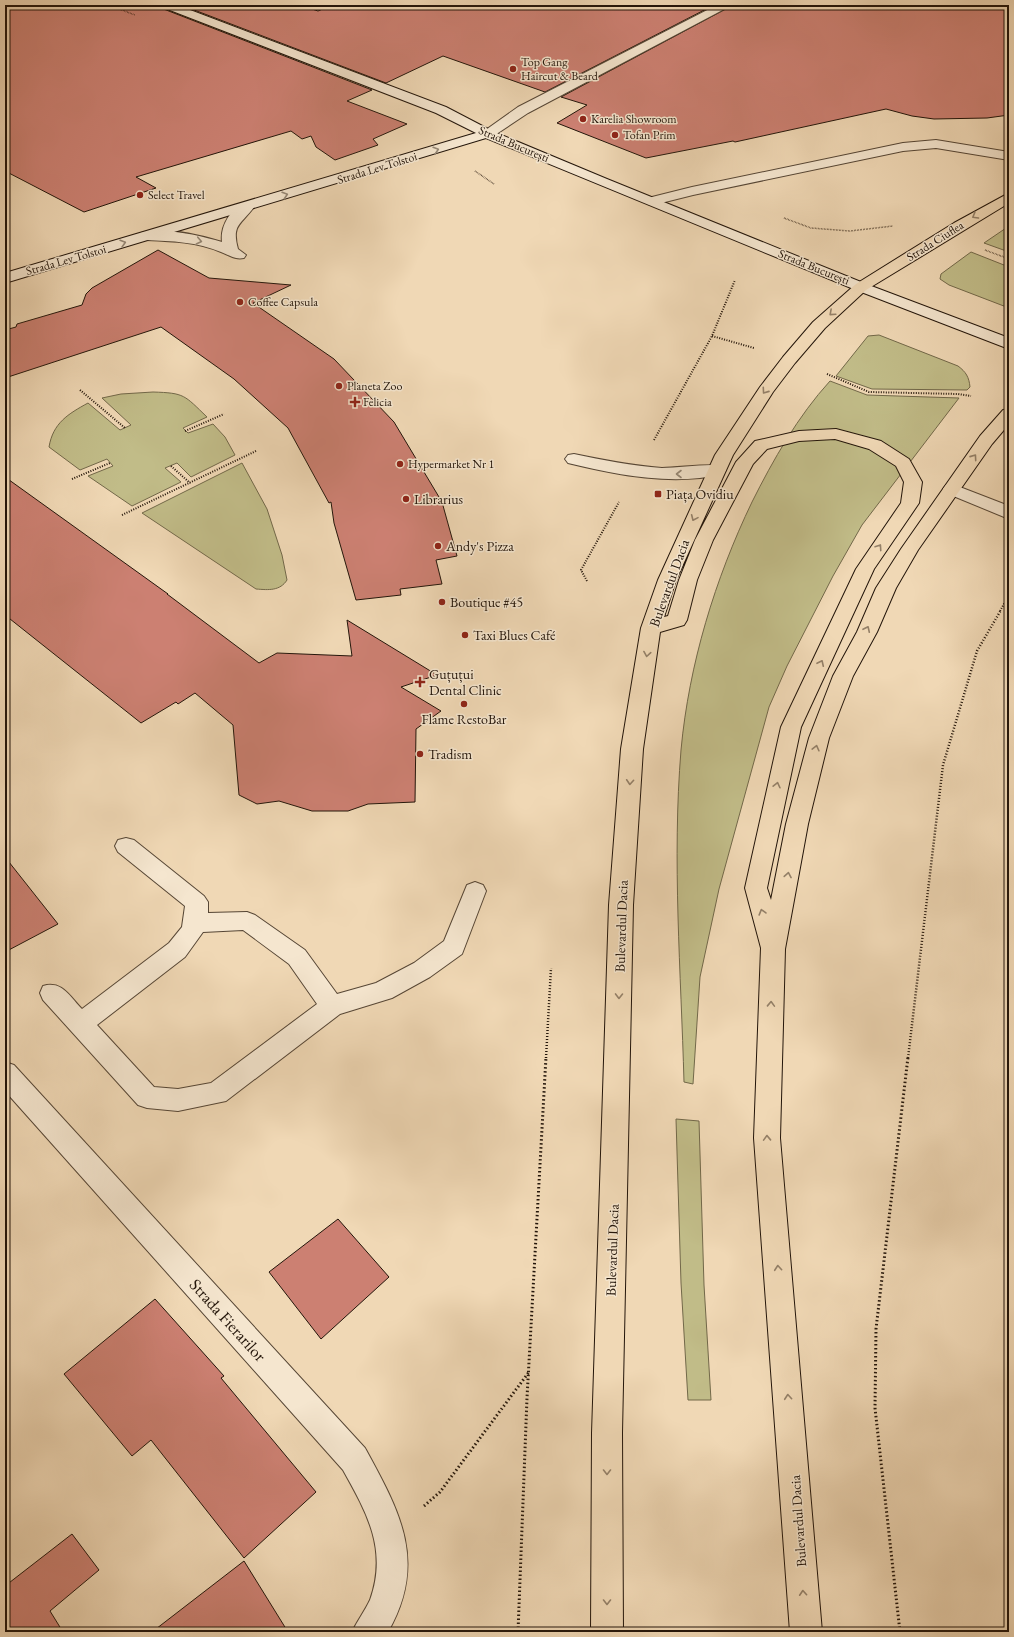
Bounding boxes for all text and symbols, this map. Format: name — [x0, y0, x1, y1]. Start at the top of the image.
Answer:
place label: Top Gang Haircut & Beard — [521, 54, 599, 84]
marker: Top Gang Haircut & Beard — [508, 64, 518, 74]
place label: Karelia Showroom — [591, 111, 677, 127]
marker: Karelia Showroom — [578, 114, 588, 124]
street label: Strada București — [476, 122, 552, 166]
place label: Tofan Prim — [623, 127, 676, 143]
marker: Tofan Prim — [610, 130, 620, 140]
one-way arrow — [432, 146, 439, 155]
street label: Strada Lev Tolstoi — [335, 148, 419, 188]
place label: Select Travel — [148, 187, 205, 203]
marker: Select Travel — [135, 190, 145, 200]
one-way arrow — [281, 191, 288, 200]
one-way arrow — [972, 212, 979, 219]
street label: Strada Ciuflea — [903, 217, 967, 265]
one-way arrow — [196, 236, 202, 244]
one-way arrow — [119, 239, 126, 248]
street label: Strada Lev Tolstoi — [24, 241, 108, 279]
street label: Strada București — [776, 245, 852, 289]
place label: Coffee Capsula — [248, 294, 318, 310]
marker: Coffee Capsula — [235, 297, 245, 307]
one-way arrow — [829, 308, 837, 316]
place label: Planeta Zoo — [347, 378, 402, 394]
marker: Planeta Zoo — [334, 381, 344, 391]
one-way arrow — [763, 387, 770, 394]
place label: Felicia — [363, 394, 392, 410]
marker: Felicia — [350, 397, 360, 407]
one-way arrow — [969, 454, 977, 461]
place label: Hypermarket Nr 1 — [408, 456, 494, 472]
marker: Hypermarket Nr 1 — [395, 459, 405, 469]
one-way arrow — [676, 470, 682, 478]
place label: Piața Ovidiu — [666, 485, 734, 503]
marker: Piața Ovidiu — [653, 489, 663, 499]
place label: Librarius — [414, 490, 464, 508]
marker: Librarius — [401, 494, 411, 504]
one-way arrow — [691, 514, 699, 521]
street label: Bulevardul Dacia — [645, 536, 693, 629]
place label: Andy's Pizza — [445, 537, 514, 555]
marker: Andy's Pizza — [433, 541, 443, 551]
one-way arrow — [874, 545, 881, 552]
place label: Boutique #45 — [450, 593, 523, 611]
marker: Boutique #45 — [437, 597, 447, 607]
place label: Taxi Blues Café — [473, 626, 556, 644]
one-way arrow — [862, 626, 870, 634]
marker: Taxi Blues Café — [460, 630, 470, 640]
one-way arrow — [643, 651, 652, 657]
one-way arrow — [816, 660, 824, 668]
place label: Guțuțui Dental Clinic — [429, 665, 502, 699]
marker: Guțuțui Dental Clinic — [414, 676, 426, 688]
marker: Flame RestoBar — [459, 699, 469, 709]
place label: Flame RestoBar — [421, 710, 507, 728]
place label: Tradism — [428, 745, 472, 763]
one-way arrow — [812, 745, 820, 752]
marker: Tradism — [415, 749, 425, 759]
one-way arrow — [625, 779, 634, 785]
one-way arrow — [773, 782, 781, 788]
one-way arrow — [783, 872, 792, 878]
street label: Bulevardul Dacia — [610, 879, 632, 972]
one-way arrow — [758, 908, 767, 915]
one-way arrow — [615, 993, 623, 999]
one-way arrow — [767, 1001, 775, 1007]
one-way arrow — [763, 1135, 771, 1141]
street label: Bulevardul Dacia — [601, 1203, 623, 1296]
one-way arrow — [773, 1265, 782, 1271]
street label: Strada Fierarilor — [185, 1274, 271, 1366]
one-way arrow — [784, 1394, 793, 1400]
one-way arrow — [603, 1469, 611, 1475]
street label: Bulevardul Dacia — [786, 1474, 810, 1568]
one-way arrow — [799, 1590, 808, 1596]
one-way arrow — [603, 1599, 611, 1605]

